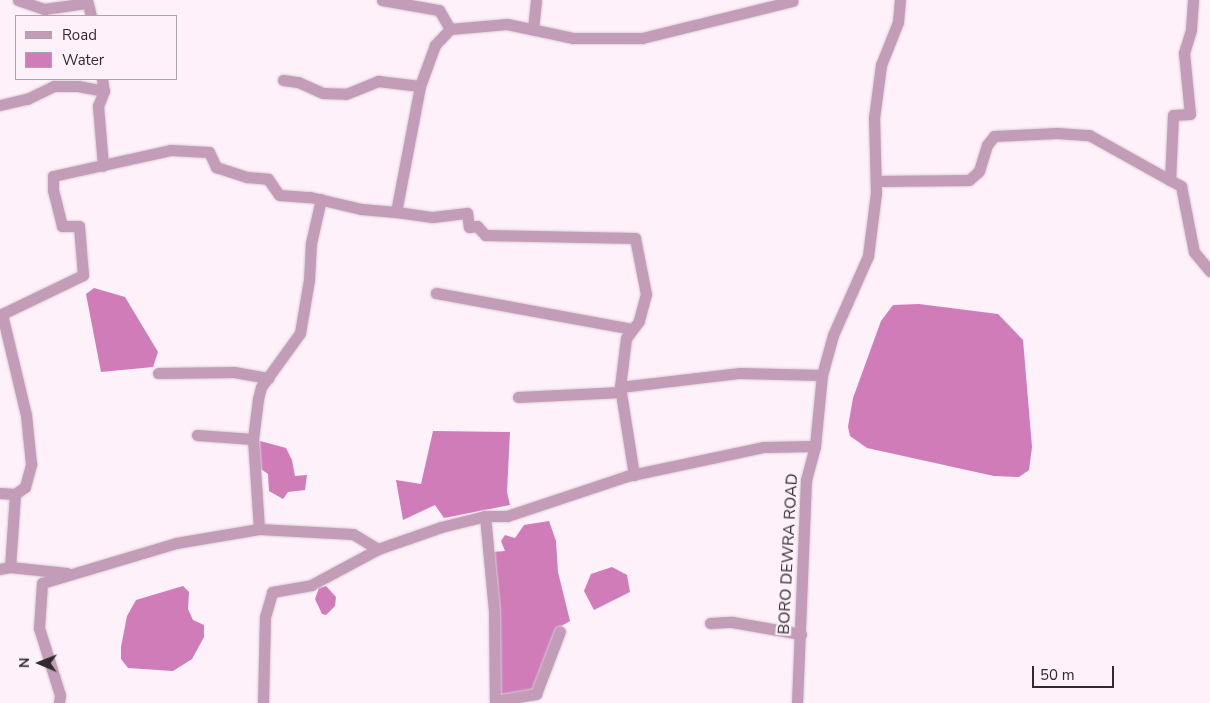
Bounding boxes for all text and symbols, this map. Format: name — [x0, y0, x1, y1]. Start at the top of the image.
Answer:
legend — [15, 15, 178, 80]
text: Road — [62, 25, 97, 45]
text: Water — [62, 50, 104, 70]
street label: BORO DEWRA ROAD — [774, 473, 802, 635]
north arrow — [15, 638, 65, 688]
scale bar — [1035, 656, 1118, 688]
text: N — [15, 657, 34, 668]
text: 50 m — [1040, 665, 1075, 685]

